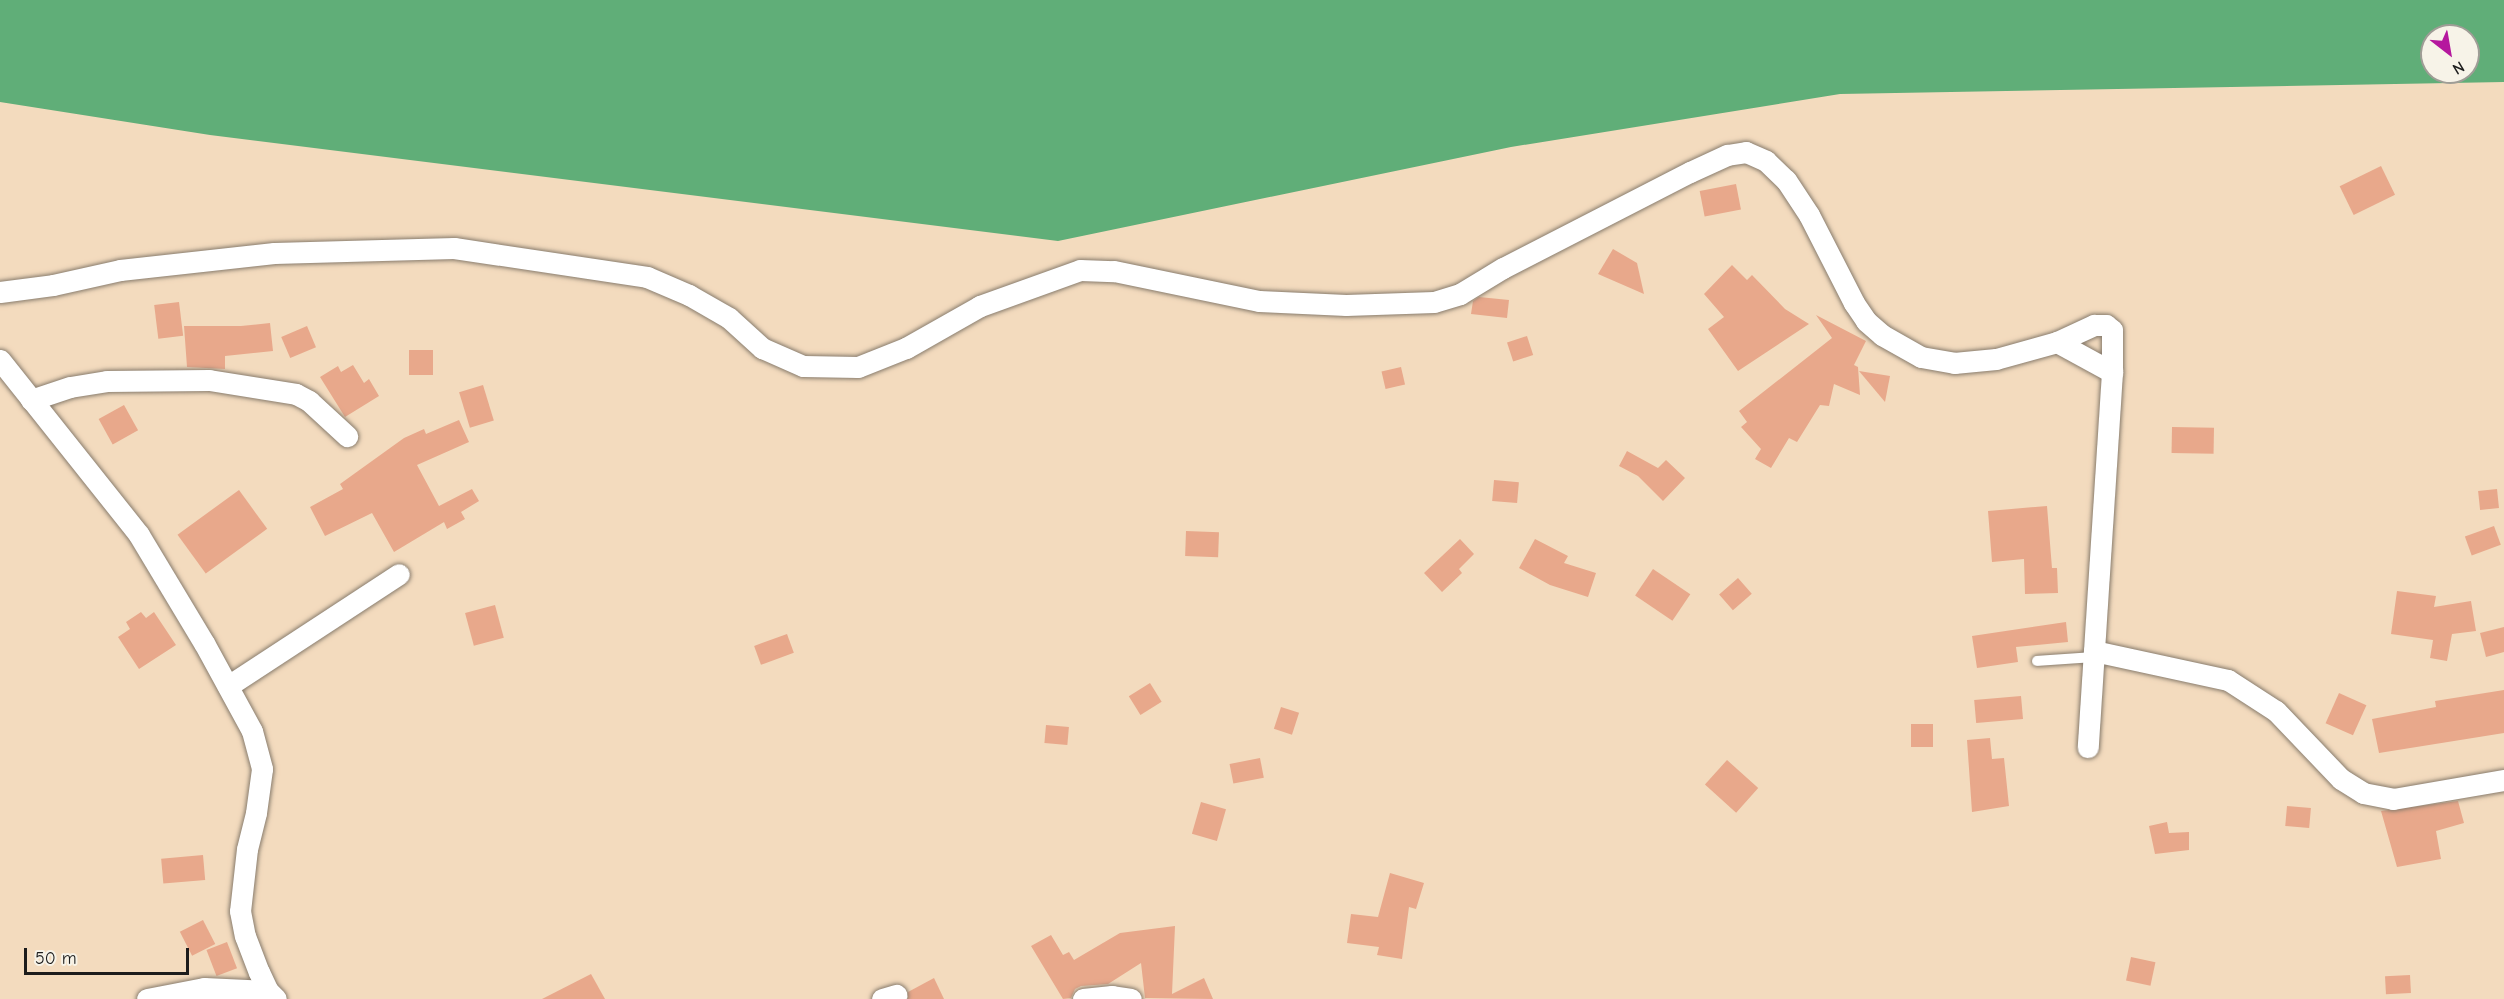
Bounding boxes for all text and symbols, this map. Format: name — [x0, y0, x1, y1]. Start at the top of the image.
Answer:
north arrow — [2420, 24, 2480, 84]
text: N — [2449, 57, 2467, 78]
scale bar — [27, 936, 192, 974]
text: 50 m — [35, 948, 77, 969]

